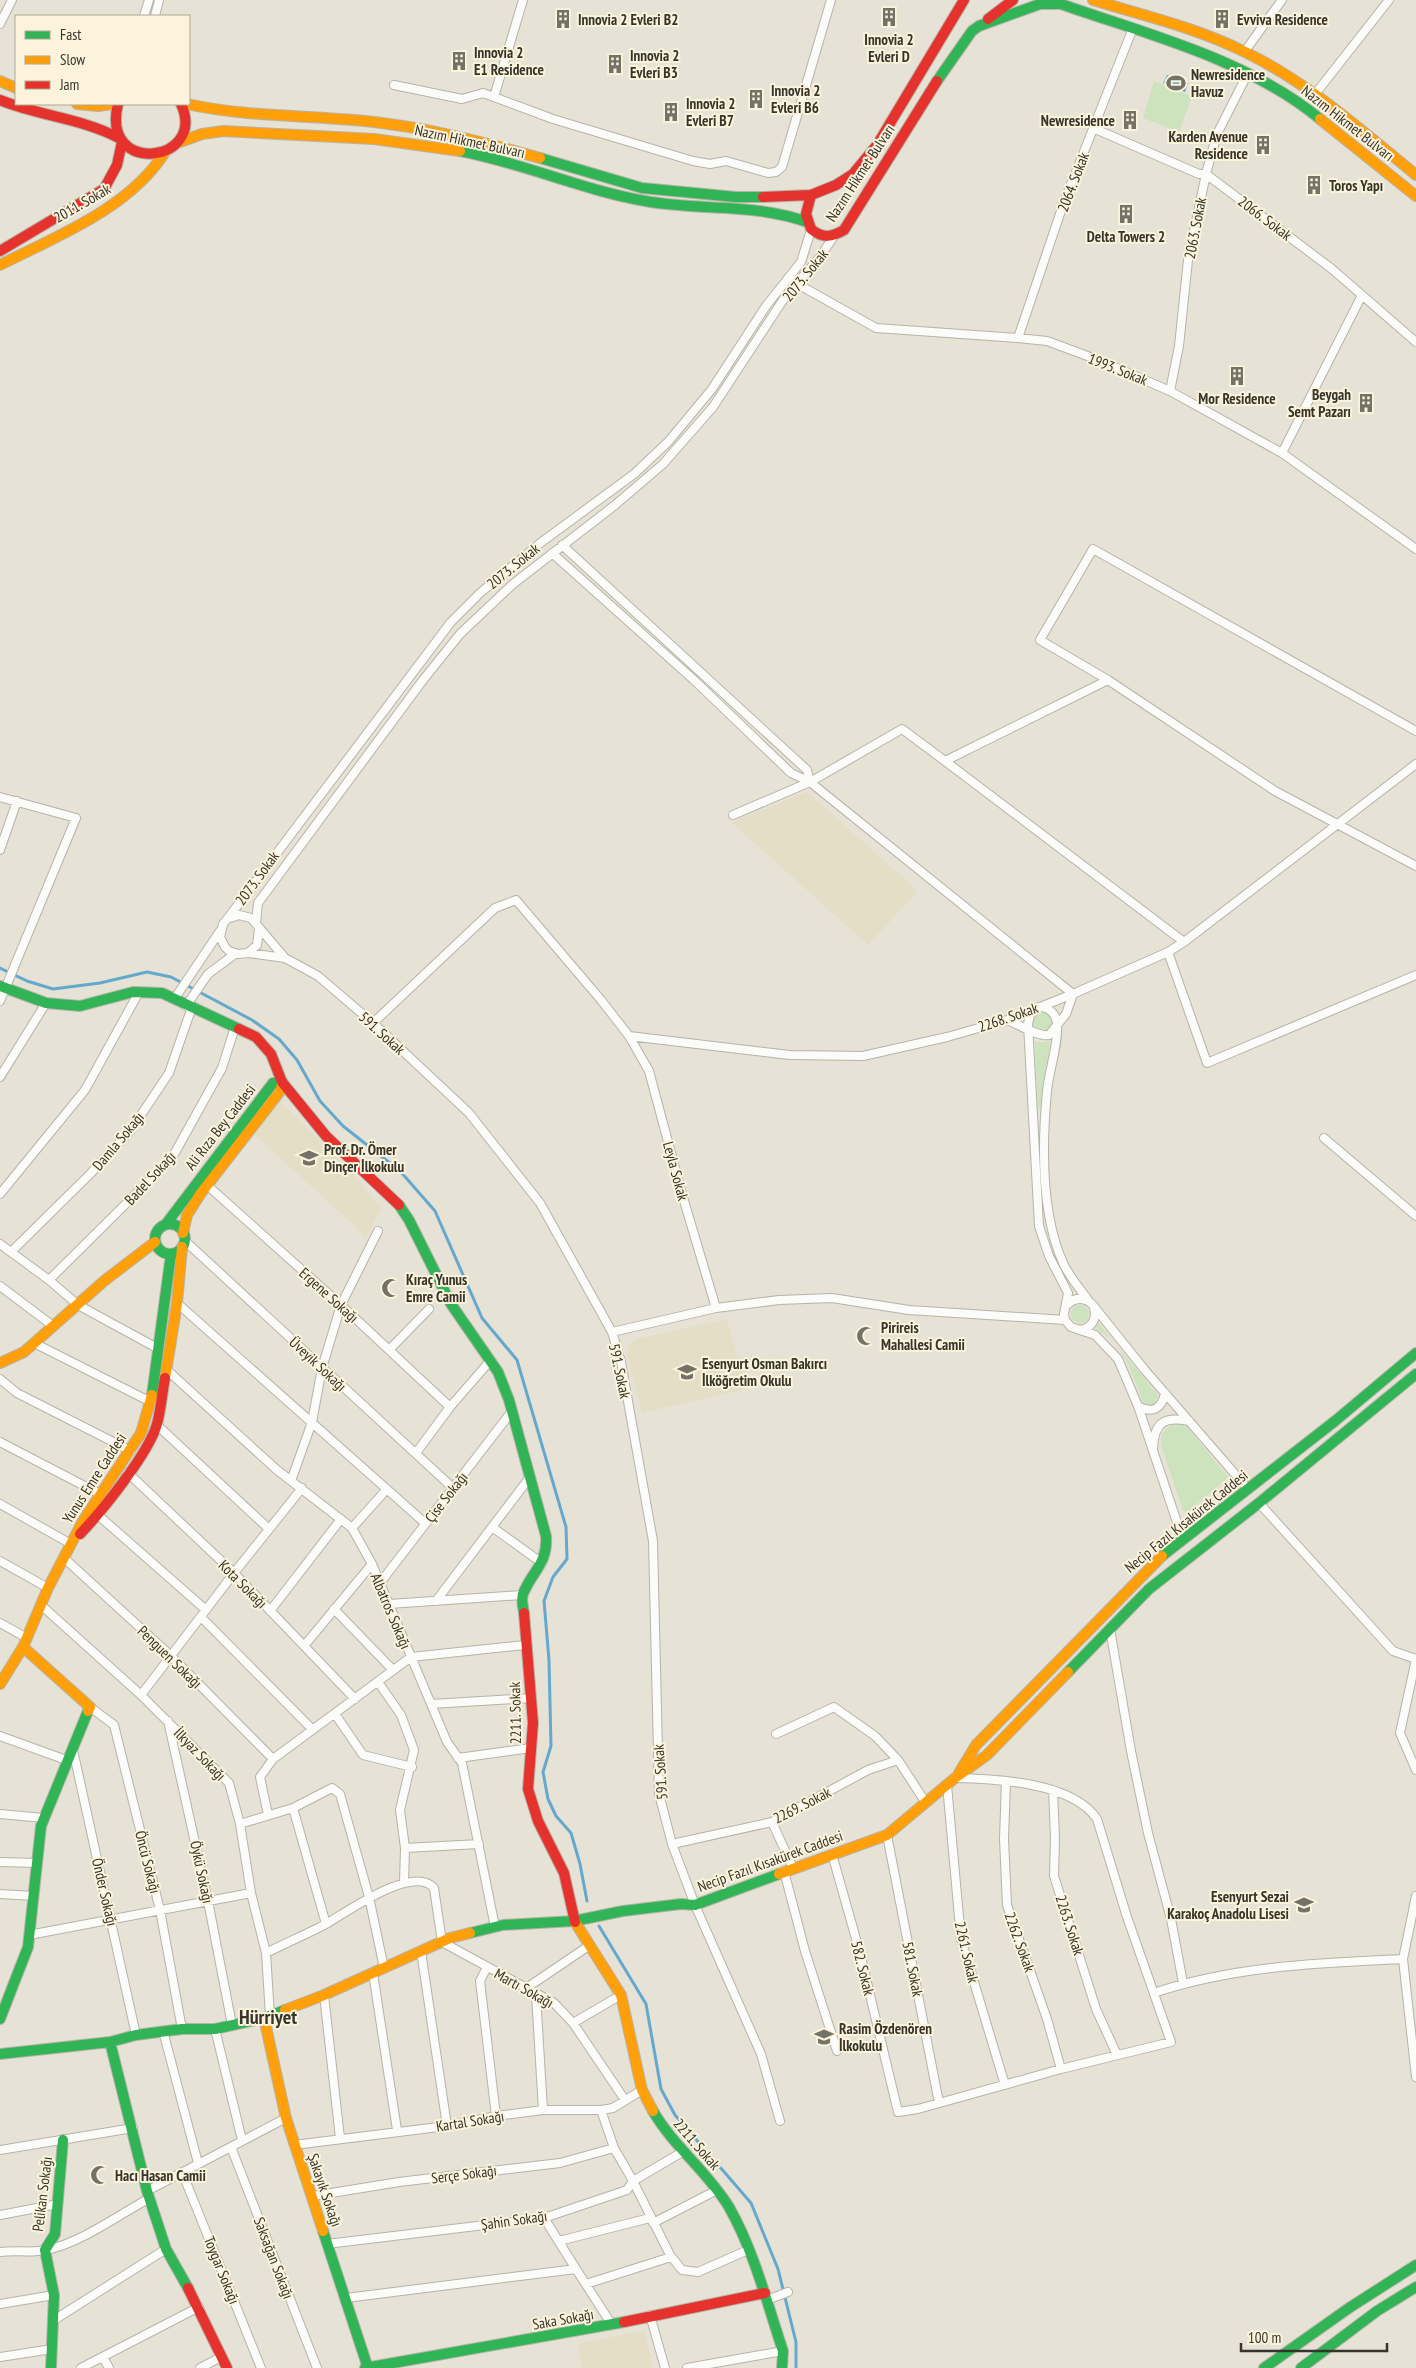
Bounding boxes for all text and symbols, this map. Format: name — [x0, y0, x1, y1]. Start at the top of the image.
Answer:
building icon: Innovia 2 Evleri D — [878, 6, 900, 28]
building icon: Innovia 2 Evleri B2 — [552, 8, 574, 30]
building icon: Evviva Residence — [1211, 8, 1233, 30]
place label: Innovia 2 Evleri B2 — [578, 10, 678, 29]
place label: Evviva Residence — [1237, 10, 1328, 29]
legend — [15, 15, 190, 105]
text: Fast — [60, 25, 81, 44]
place label: Innovia 2 Evleri D — [864, 30, 914, 66]
place label: Innovia 2 E1 Residence — [474, 43, 544, 79]
place label: Innovia 2 Evleri B3 — [630, 46, 679, 82]
text: Slow — [60, 50, 85, 69]
building icon: Innovia 2 E1 Residence — [448, 50, 470, 72]
building icon: Innovia 2 Evleri B3 — [604, 53, 626, 75]
place label: Newresidence Havuz — [1191, 65, 1265, 101]
sports icon: Newresidence Havuz — [1165, 72, 1187, 94]
text: Jam — [59, 75, 79, 94]
place label: Innovia 2 Evleri B6 — [771, 81, 820, 117]
street label: Nazım Hikmet Bulvarı — [1298, 81, 1398, 165]
building icon: Innovia 2 Evleri B6 — [745, 88, 767, 110]
place label: Innovia 2 Evleri B7 — [686, 94, 735, 130]
building icon: Innovia 2 Evleri B7 — [660, 101, 682, 123]
building icon: Newresidence — [1119, 109, 1141, 131]
place label: Newresidence — [1041, 111, 1115, 130]
street label: Nazım Hikmet Bulvarı — [413, 120, 527, 162]
street label: Nazım Hikmet Bulvarı — [821, 121, 899, 225]
place label: Karden Avenue Residence — [1168, 127, 1248, 163]
building icon: Karden Avenue Residence — [1252, 134, 1274, 156]
street label: 2064. Sokak — [1053, 149, 1093, 215]
building icon: Toros Yapı — [1303, 174, 1325, 196]
place label: Toros Yapı — [1329, 176, 1383, 195]
street label: 2011. Sokak — [50, 179, 114, 227]
street label: 2066. Sokak — [1234, 192, 1296, 244]
street label: 2063. Sokak — [1180, 195, 1210, 260]
building icon: Delta Towers 2 — [1115, 203, 1137, 225]
place label: Delta Towers 2 — [1087, 227, 1165, 246]
street label: 2073. Sokak — [778, 245, 832, 305]
street label: 1993. Sokak — [1086, 349, 1151, 390]
building icon: Mor Residence — [1226, 365, 1248, 387]
place label: Beygah Semt Pazarı — [1288, 385, 1351, 421]
place label: Mor Residence — [1198, 389, 1276, 408]
building icon: Beygah Semt Pazarı — [1355, 392, 1377, 414]
street label: 2073. Sokak — [483, 539, 543, 593]
street label: 2073. Sokak — [231, 847, 283, 909]
street label: 2268. Sokak — [975, 998, 1041, 1036]
street label: 591. Sokak — [355, 1007, 409, 1059]
street label: Ali Rıza Bey Caddesi — [181, 1080, 259, 1174]
street label: Damla Sokağı — [88, 1108, 148, 1174]
street label: Leyla Sokak — [659, 1139, 693, 1203]
place label: Prof. Dr. Ömer Dinçer İlkokulu — [324, 1140, 405, 1176]
street label: Badel Sokağı — [120, 1147, 180, 1209]
school or university icon: Prof. Dr. Ömer Dinçer İlkokulu — [298, 1147, 320, 1169]
street label: Ergene Sokağı — [295, 1263, 363, 1327]
place label: Kıraç Yunus Emre Camii — [406, 1270, 467, 1306]
mosque icon: Kıraç Yunus Emre Camii — [380, 1277, 402, 1299]
place label: Pirireis Mahallesi Camii — [881, 1318, 965, 1354]
mosque icon: Pirireis Mahallesi Camii — [855, 1325, 877, 1347]
street label: Üveyik Sokağı — [285, 1333, 351, 1395]
street label: 591. Sokak — [605, 1342, 635, 1400]
place label: Esenyurt Osman Bakırcı İlköğretim Okulu — [702, 1354, 827, 1390]
school or university icon: Esenyurt Osman Bakırcı İlköğretim Okulu — [676, 1361, 698, 1383]
street label: Yunus Emre Caddesi — [58, 1429, 130, 1527]
street label: Necip Fazıl Kısakürek Caddesi — [1121, 1465, 1251, 1577]
street label: Çise Sokağı — [420, 1468, 472, 1526]
street label: Kota Sokağı — [215, 1556, 271, 1612]
street label: Albatros Sokağı — [367, 1570, 415, 1652]
street label: Penguen Sokağı — [134, 1622, 206, 1692]
street label: 2211. Sokak — [505, 1681, 525, 1744]
street label: İlkyaz Sokağı — [170, 1723, 230, 1785]
street label: 591. Sokak — [649, 1743, 671, 1800]
street label: 2269. Sokak — [770, 1782, 834, 1828]
street label: Necip Fazıl Kısakürek Caddesi — [695, 1826, 845, 1896]
street label: Öncü Sokağı — [131, 1829, 165, 1895]
street label: Öykü Sokağı — [186, 1839, 218, 1905]
street label: Önder Sokağı — [88, 1856, 122, 1928]
place label: Esenyurt Sezai Karakoç Anadolu Lisesi — [1167, 1887, 1289, 1923]
street label: 2263. Sokak — [1051, 1892, 1089, 1958]
school or university icon: Esenyurt Sezai Karakoç Anadolu Lisesi — [1293, 1894, 1315, 1916]
street label: 2262. Sokak — [1000, 1909, 1040, 1975]
street label: 2261. Sokak — [951, 1919, 983, 1985]
street label: 582. Sokak — [847, 1939, 879, 1997]
street label: 581. Sokak — [898, 1940, 928, 1998]
street label: Martı Sokağı — [491, 1964, 557, 2012]
district label: Hürriyet — [239, 2004, 297, 2030]
place label: Rasim Özdenören İlkokulu — [839, 2019, 932, 2055]
school or university icon: Rasim Özdenören İlkokulu — [813, 2026, 835, 2048]
street label: Kartal Sokağı — [435, 2106, 505, 2136]
street label: 2211. Sokak — [669, 2114, 725, 2174]
street label: Şakayık Sokağı — [304, 2151, 346, 2229]
street label: Pelikan Sokağı — [28, 2155, 56, 2233]
street label: Serçe Sokağı — [430, 2161, 498, 2187]
mosque icon: Hacı Hasan Camii — [89, 2164, 111, 2186]
place label: Hacı Hasan Camii — [115, 2166, 206, 2185]
street label: Şahin Sokağı — [480, 2206, 548, 2234]
street label: Saksağan Sokağı — [250, 2214, 298, 2302]
street label: Toygar Sokağı — [200, 2233, 244, 2307]
street label: Saka Sokağı — [531, 2304, 595, 2334]
scale bar — [1241, 2320, 1387, 2352]
text: 100 m — [1248, 2328, 1281, 2347]

